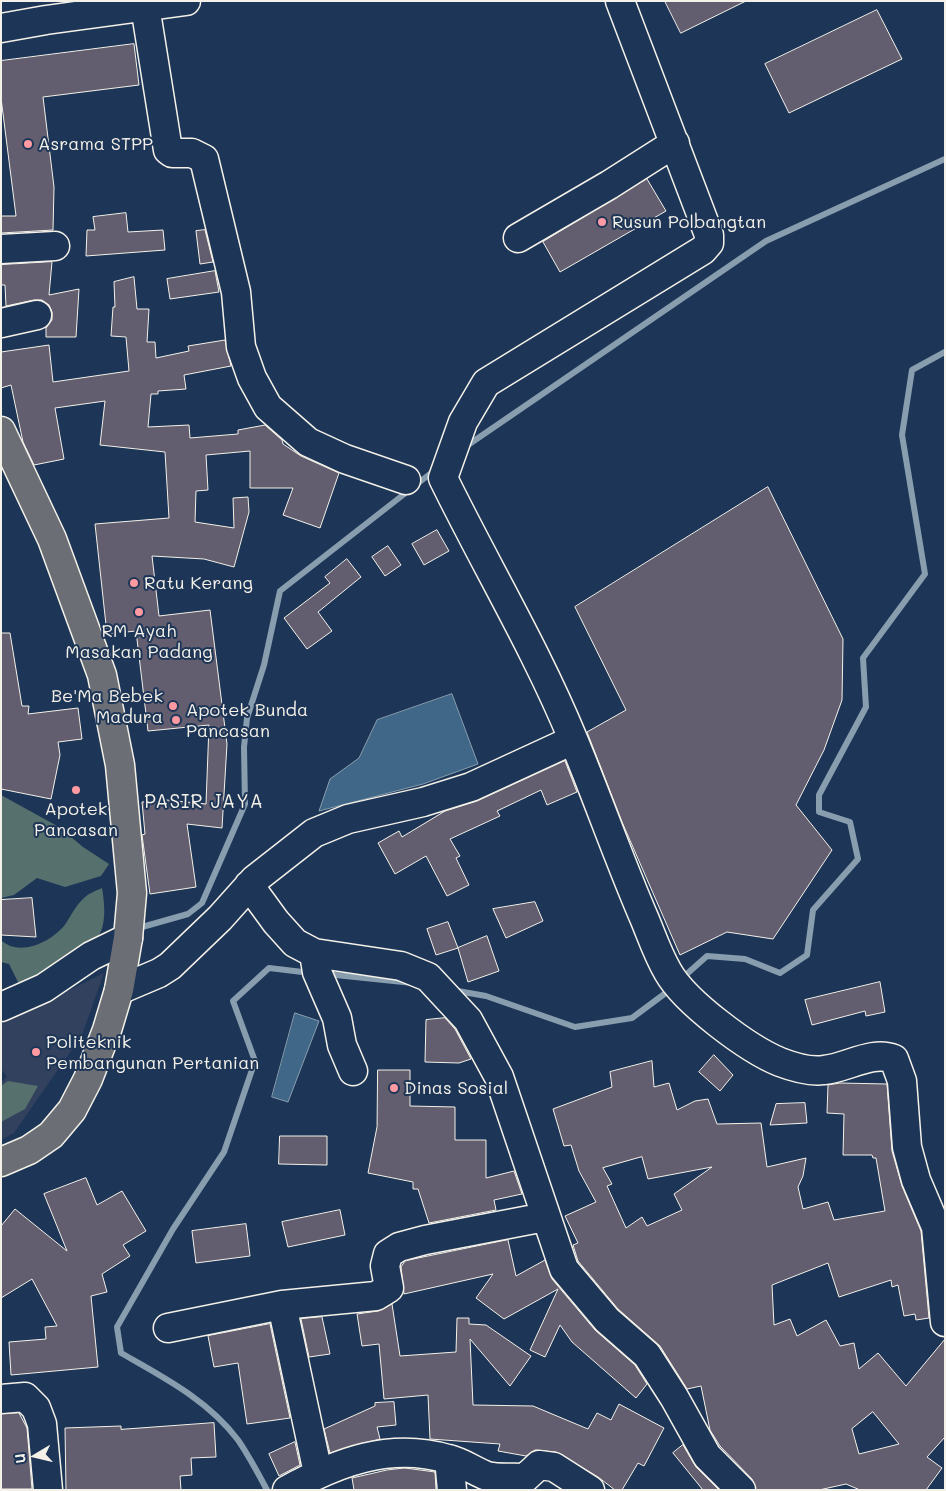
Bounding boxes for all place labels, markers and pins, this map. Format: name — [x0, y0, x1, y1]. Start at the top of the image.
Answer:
place label: Asrama STPP — [38, 133, 153, 155]
marker: Asrama STPP — [22, 138, 34, 150]
place label: Rusun Polbangtan — [612, 211, 766, 233]
marker: Rusun Polbangtan — [596, 216, 608, 228]
place label: Ratu Kerang — [144, 572, 253, 594]
marker: Ratu Kerang — [128, 577, 140, 589]
marker: RM Ayah Masakan Padang — [133, 606, 145, 618]
place label: RM Ayah Masakan Padang — [65, 620, 213, 662]
place label: Be'Ma Bebek Madura — [51, 685, 163, 728]
place label: Apotek Bunda Pancasan — [186, 699, 308, 742]
marker: Be'Ma Bebek Madura — [167, 700, 179, 712]
marker: Apotek Bunda Pancasan — [170, 714, 182, 726]
marker: Apotek Pancasan — [70, 784, 82, 796]
place label: Apotek Pancasan — [34, 798, 118, 841]
place label: Politeknik Pembangunan Pertanian — [46, 1031, 259, 1074]
marker: Politeknik Pembangunan Pertanian — [30, 1046, 42, 1058]
place label: Dinas Sosial — [404, 1077, 508, 1099]
marker: Dinas Sosial — [388, 1082, 400, 1094]

